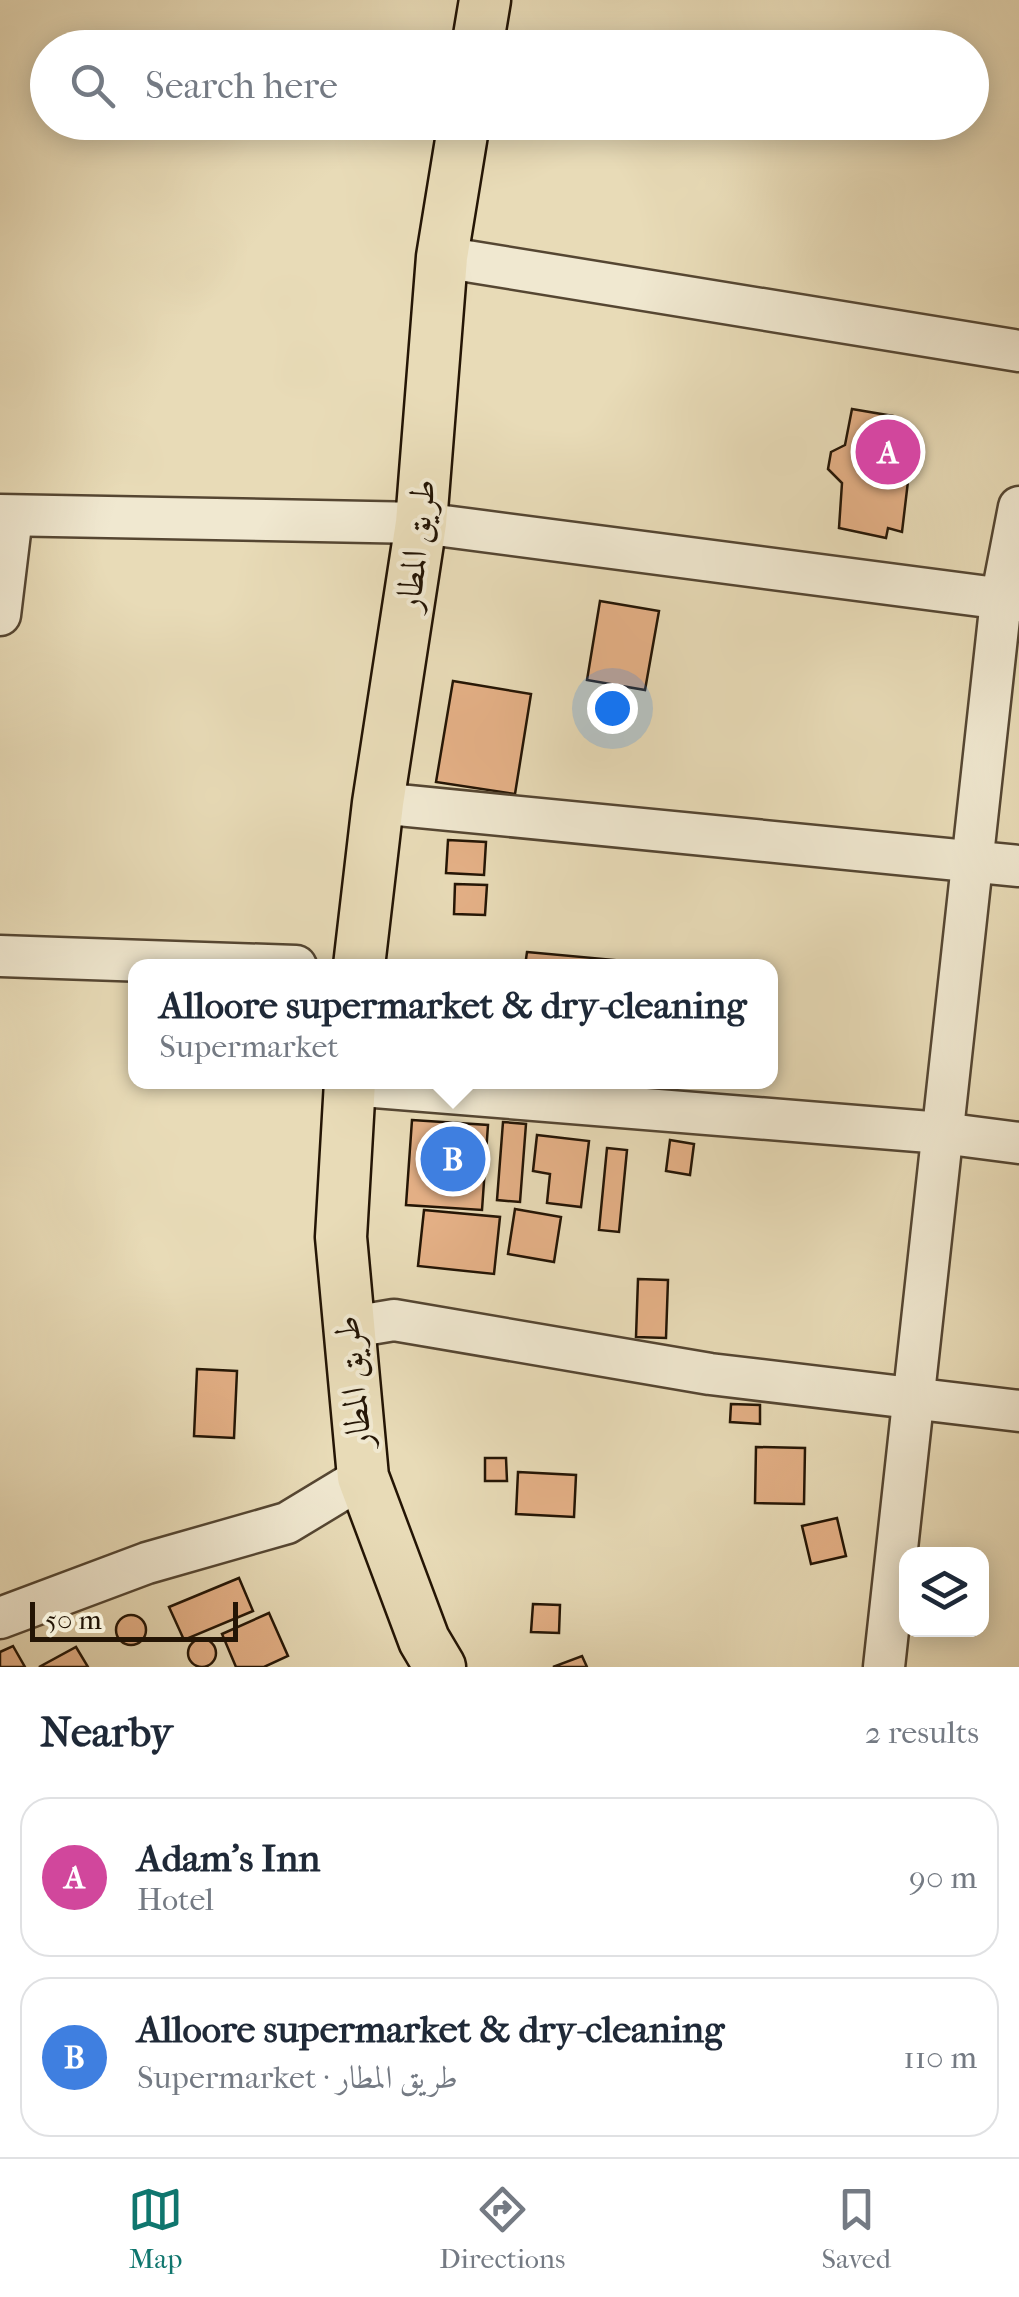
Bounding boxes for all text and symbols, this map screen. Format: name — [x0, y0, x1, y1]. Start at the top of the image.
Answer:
search box — [30, 30, 989, 140]
icon: search — [65, 58, 120, 113]
text: Search here — [145, 63, 338, 108]
pin: A — [856, 414, 920, 490]
street label: طريق المطار — [387, 477, 445, 617]
your location — [587, 683, 638, 734]
popup — [128, 959, 778, 1089]
text: Alloore supermarket & dry-cleaning — [159, 983, 747, 1028]
text: Supermarket — [159, 1028, 339, 1065]
pin: B — [420, 1122, 486, 1196]
street label: طريق المطار — [326, 1314, 382, 1453]
map controls — [899, 1547, 989, 1637]
button: layers — [899, 1547, 989, 1637]
scale bar — [30, 1597, 238, 1642]
text: 50 m — [45, 1603, 102, 1636]
text: Nearby — [40, 1708, 172, 1757]
text: 2 results — [865, 1714, 979, 1751]
text: Adam's Inn — [137, 1836, 320, 1881]
text: A — [64, 1859, 85, 1896]
text: 90 m — [909, 1859, 977, 1896]
text: Hotel — [137, 1881, 214, 1918]
text: Alloore supermarket & dry-cleaning — [137, 2007, 724, 2052]
text: B — [64, 2039, 85, 2076]
text: 110 m — [903, 2039, 977, 2076]
text: Supermarket · طريق المطار — [137, 2059, 458, 2096]
tab: Map — [128, 2182, 183, 2275]
tab: Directions — [439, 2182, 565, 2275]
tab: Saved — [821, 2182, 891, 2275]

